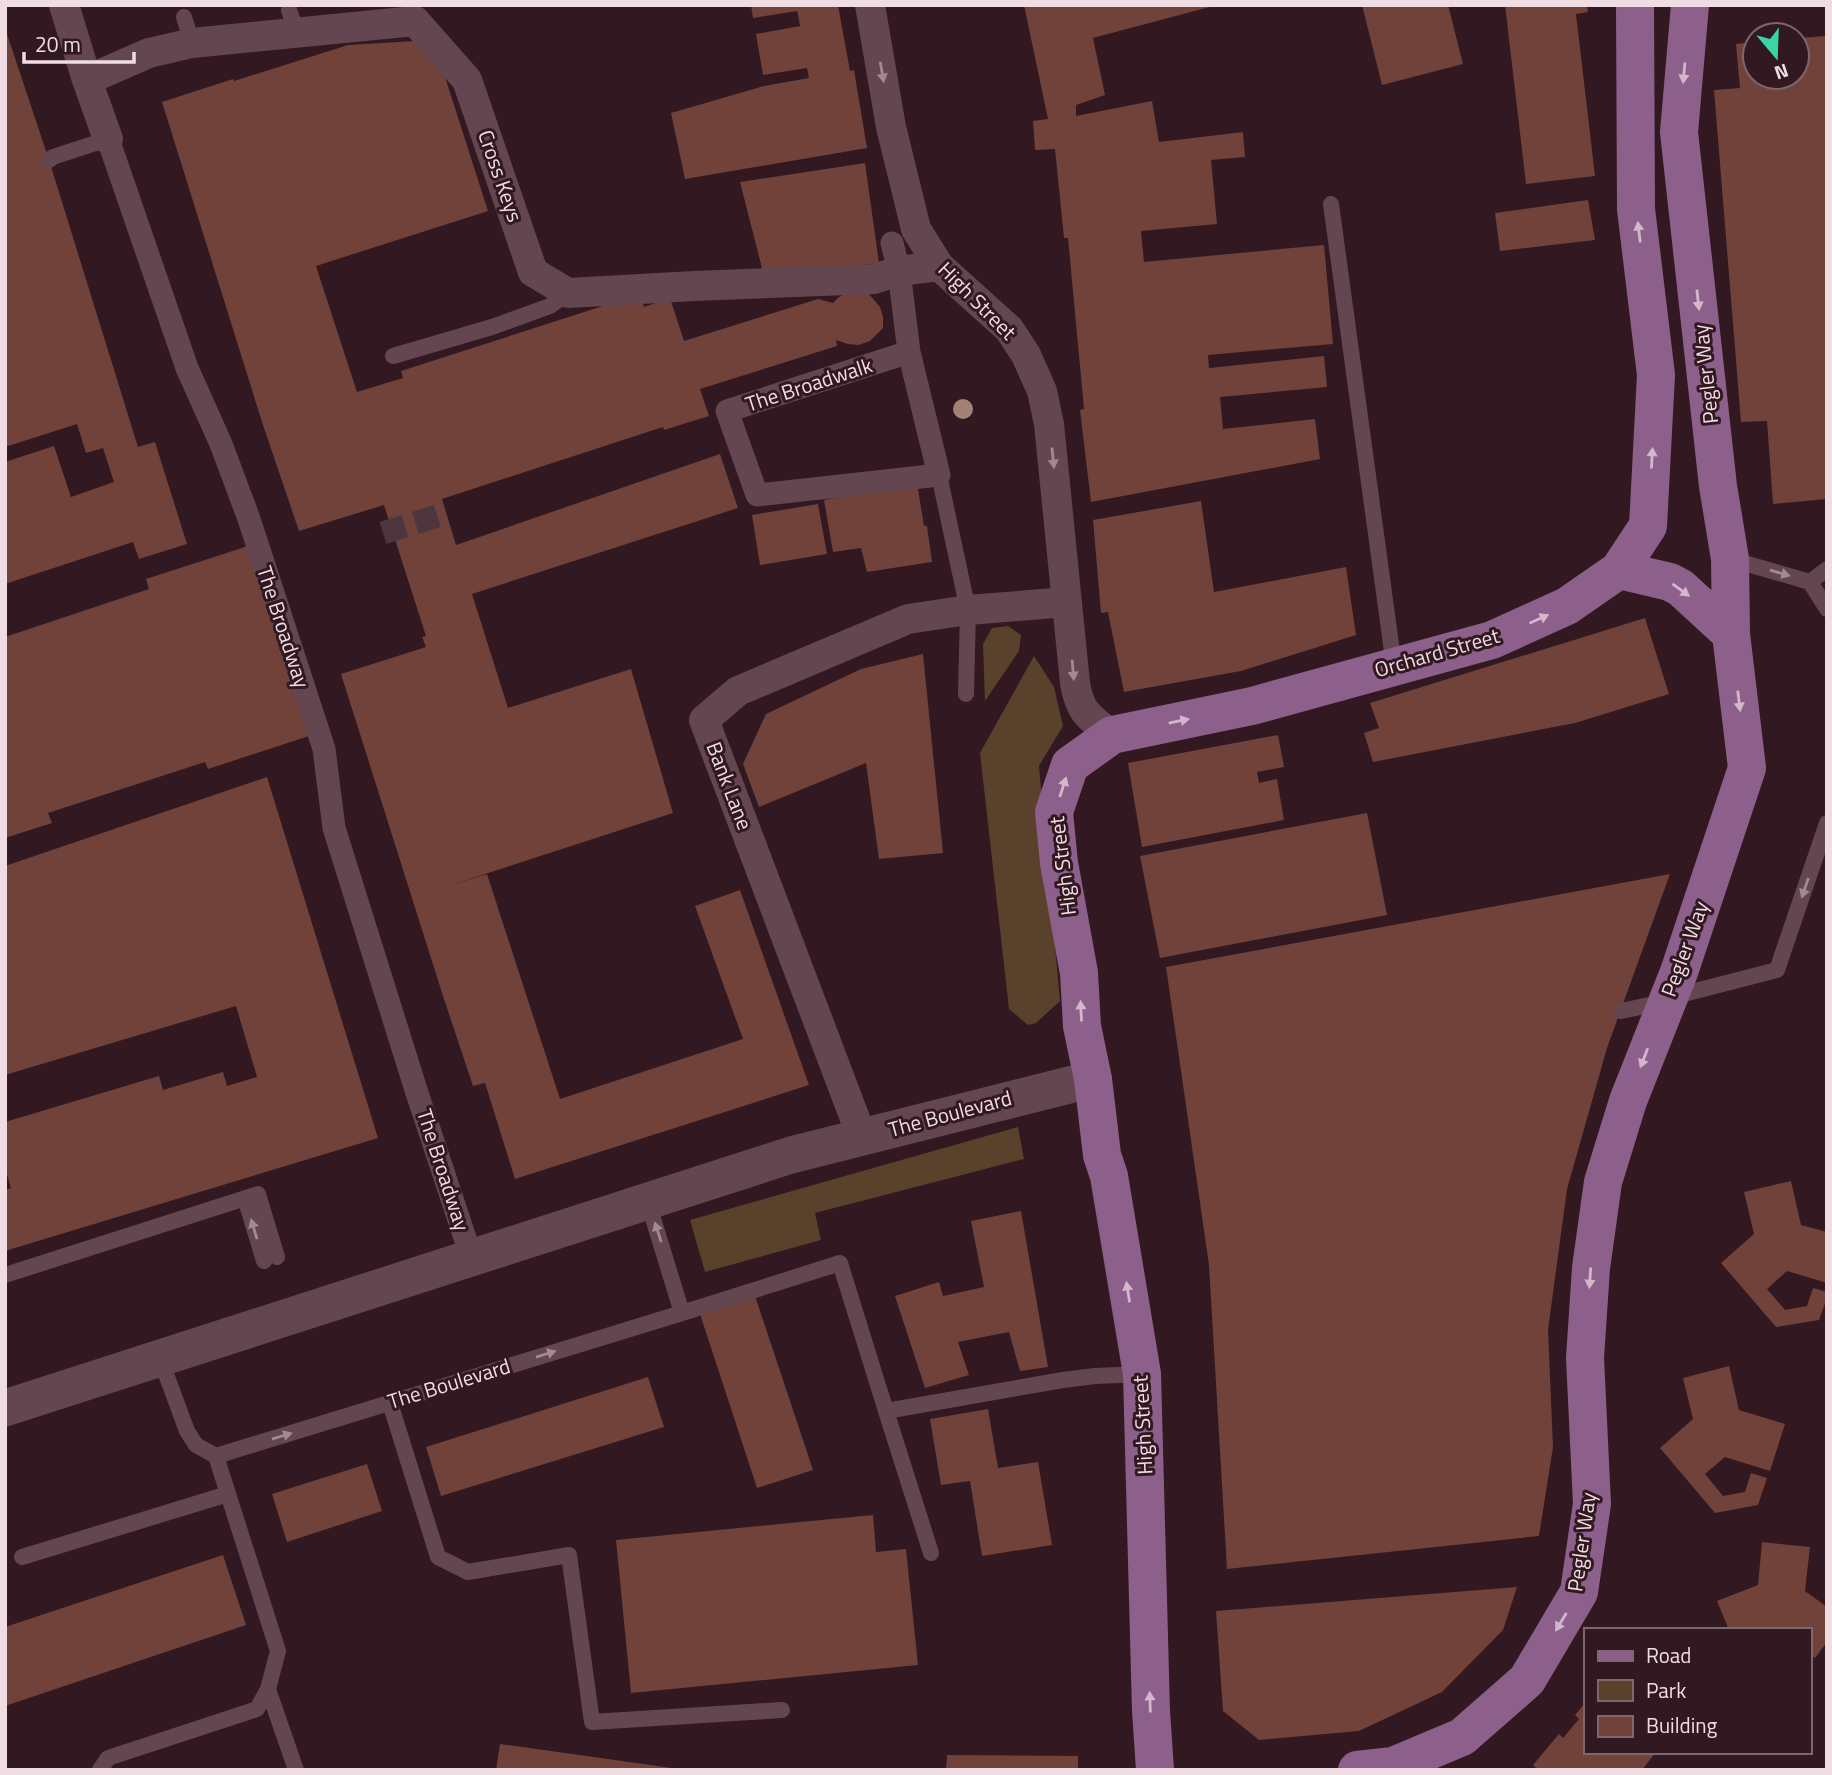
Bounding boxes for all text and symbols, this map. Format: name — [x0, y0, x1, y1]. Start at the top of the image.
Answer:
scale bar — [24, 21, 135, 65]
north arrow — [1741, 21, 1811, 91]
text: 20 m — [35, 28, 81, 60]
text: N — [1771, 57, 1793, 88]
one-way arrow — [877, 61, 888, 83]
one-way arrow — [1678, 62, 1689, 84]
street label: Cross Keys — [470, 125, 532, 226]
one-way arrow — [1633, 221, 1644, 243]
street label: High Street — [931, 254, 1025, 347]
one-way arrow — [1693, 289, 1704, 311]
street label: Pegler Way — [1684, 323, 1726, 425]
street label: The Broadwalk — [741, 348, 876, 420]
one-way arrow — [1048, 447, 1059, 469]
one-way arrow — [1646, 447, 1657, 469]
street label: The Broadway — [249, 561, 319, 692]
one-way arrow — [1770, 569, 1791, 579]
one-way arrow — [1672, 583, 1690, 597]
one-way arrow — [1529, 613, 1549, 625]
street label: Orchard Street — [1370, 619, 1504, 685]
one-way arrow — [1068, 659, 1079, 681]
one-way arrow — [1734, 691, 1745, 713]
one-way arrow — [1168, 716, 1190, 727]
street label: Bank Lane — [699, 737, 761, 834]
one-way arrow — [1058, 777, 1068, 798]
street label: High Street — [1040, 814, 1084, 918]
one-way arrow — [1799, 877, 1810, 898]
street label: Pegler Way — [1652, 896, 1716, 1001]
one-way arrow — [1076, 1000, 1087, 1022]
one-way arrow — [1639, 1048, 1650, 1069]
street label: The Boulevard — [884, 1081, 1015, 1145]
street label: The Broadway — [409, 1104, 479, 1235]
one-way arrow — [249, 1219, 259, 1240]
one-way arrow — [652, 1221, 663, 1242]
one-way arrow — [1584, 1267, 1595, 1289]
one-way arrow — [1122, 1281, 1133, 1303]
street label: The Boulevard — [384, 1349, 514, 1417]
one-way arrow — [535, 1349, 556, 1359]
street label: High Street — [1123, 1374, 1161, 1476]
one-way arrow — [271, 1430, 292, 1440]
street label: Pegler Way — [1558, 1490, 1604, 1594]
one-way arrow — [1555, 1612, 1567, 1632]
legend — [1584, 1628, 1811, 1754]
text: Road — [1646, 1639, 1691, 1671]
text: Park — [1646, 1674, 1686, 1706]
one-way arrow — [1145, 1690, 1156, 1712]
text: Building — [1646, 1709, 1718, 1741]

